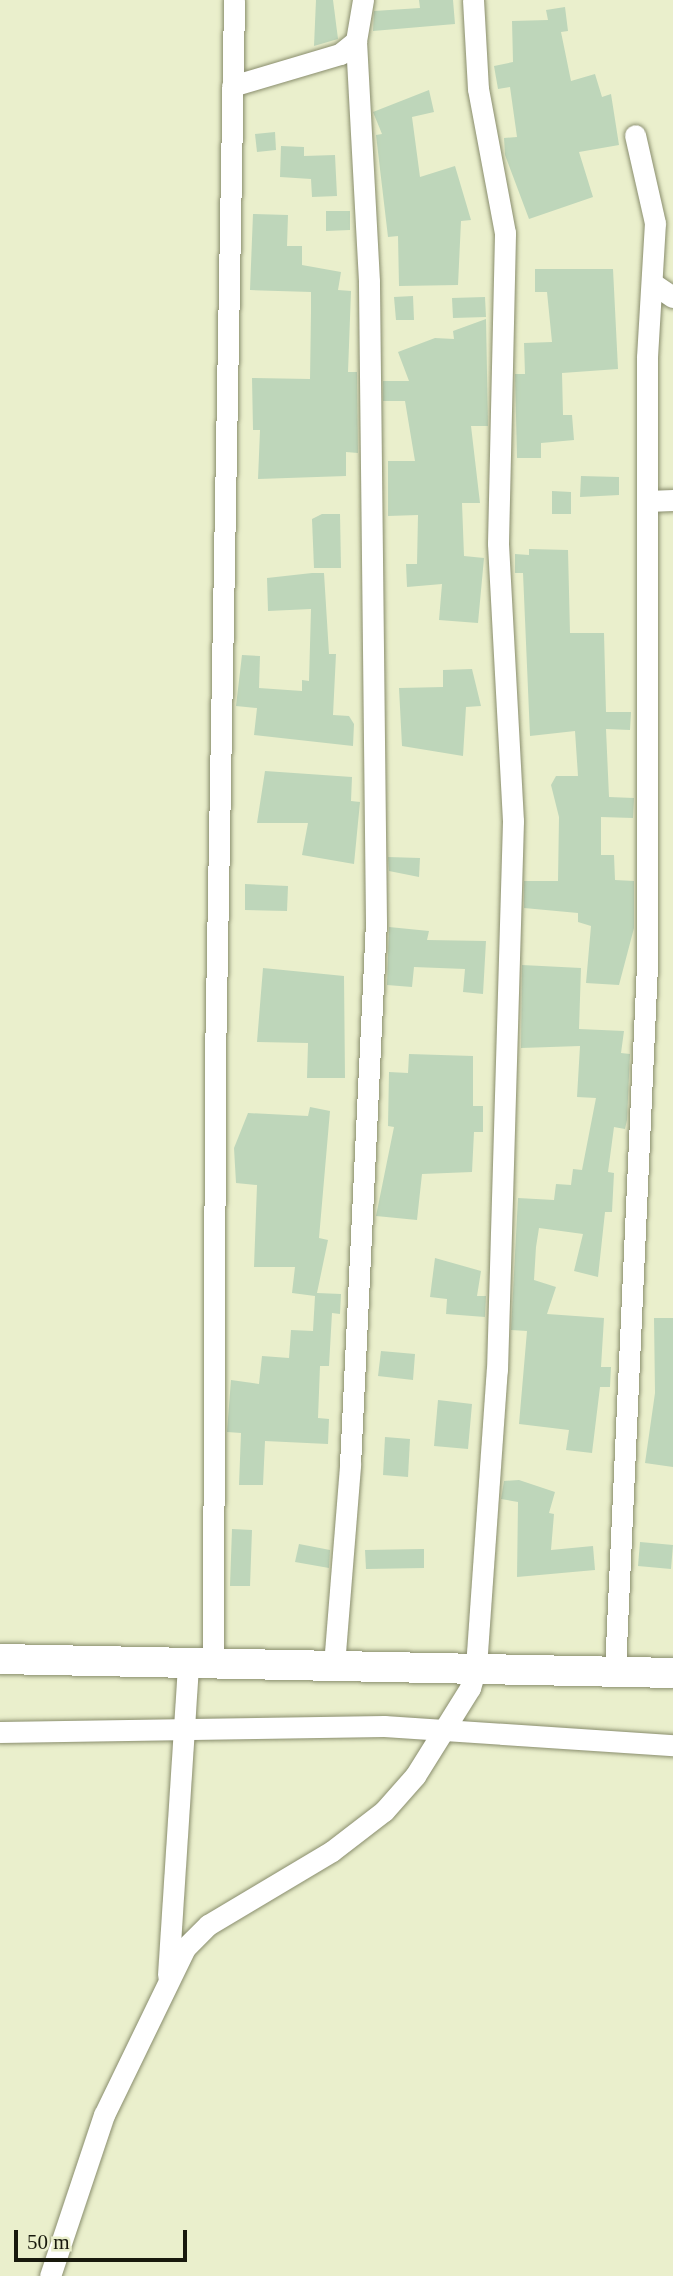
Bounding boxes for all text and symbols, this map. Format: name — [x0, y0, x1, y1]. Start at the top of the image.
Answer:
scale bar — [18, 2216, 191, 2260]
text: 50 m — [27, 2230, 70, 2254]

